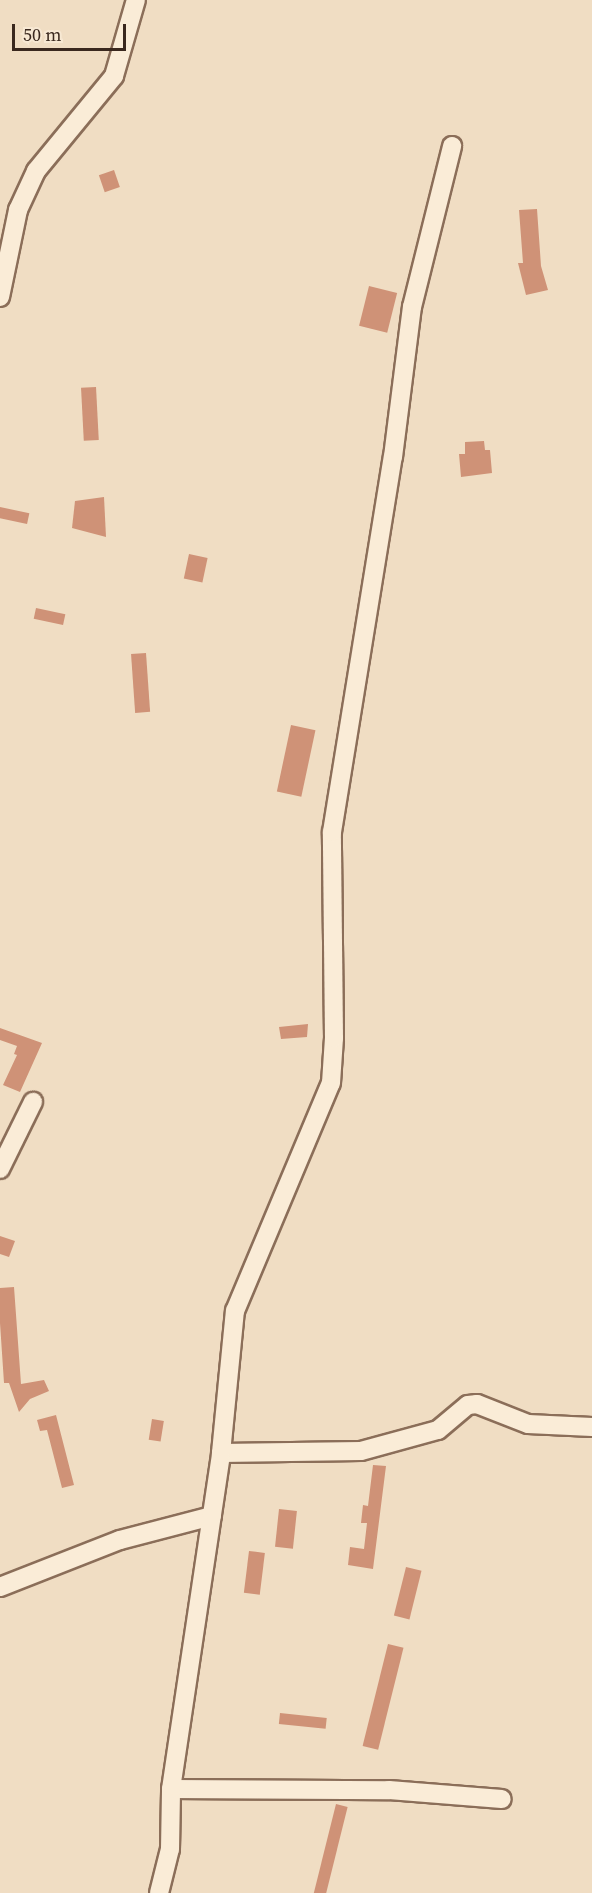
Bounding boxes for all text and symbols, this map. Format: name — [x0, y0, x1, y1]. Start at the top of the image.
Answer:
scale bar — [15, 12, 129, 50]
text: 50 m — [23, 22, 61, 47]

